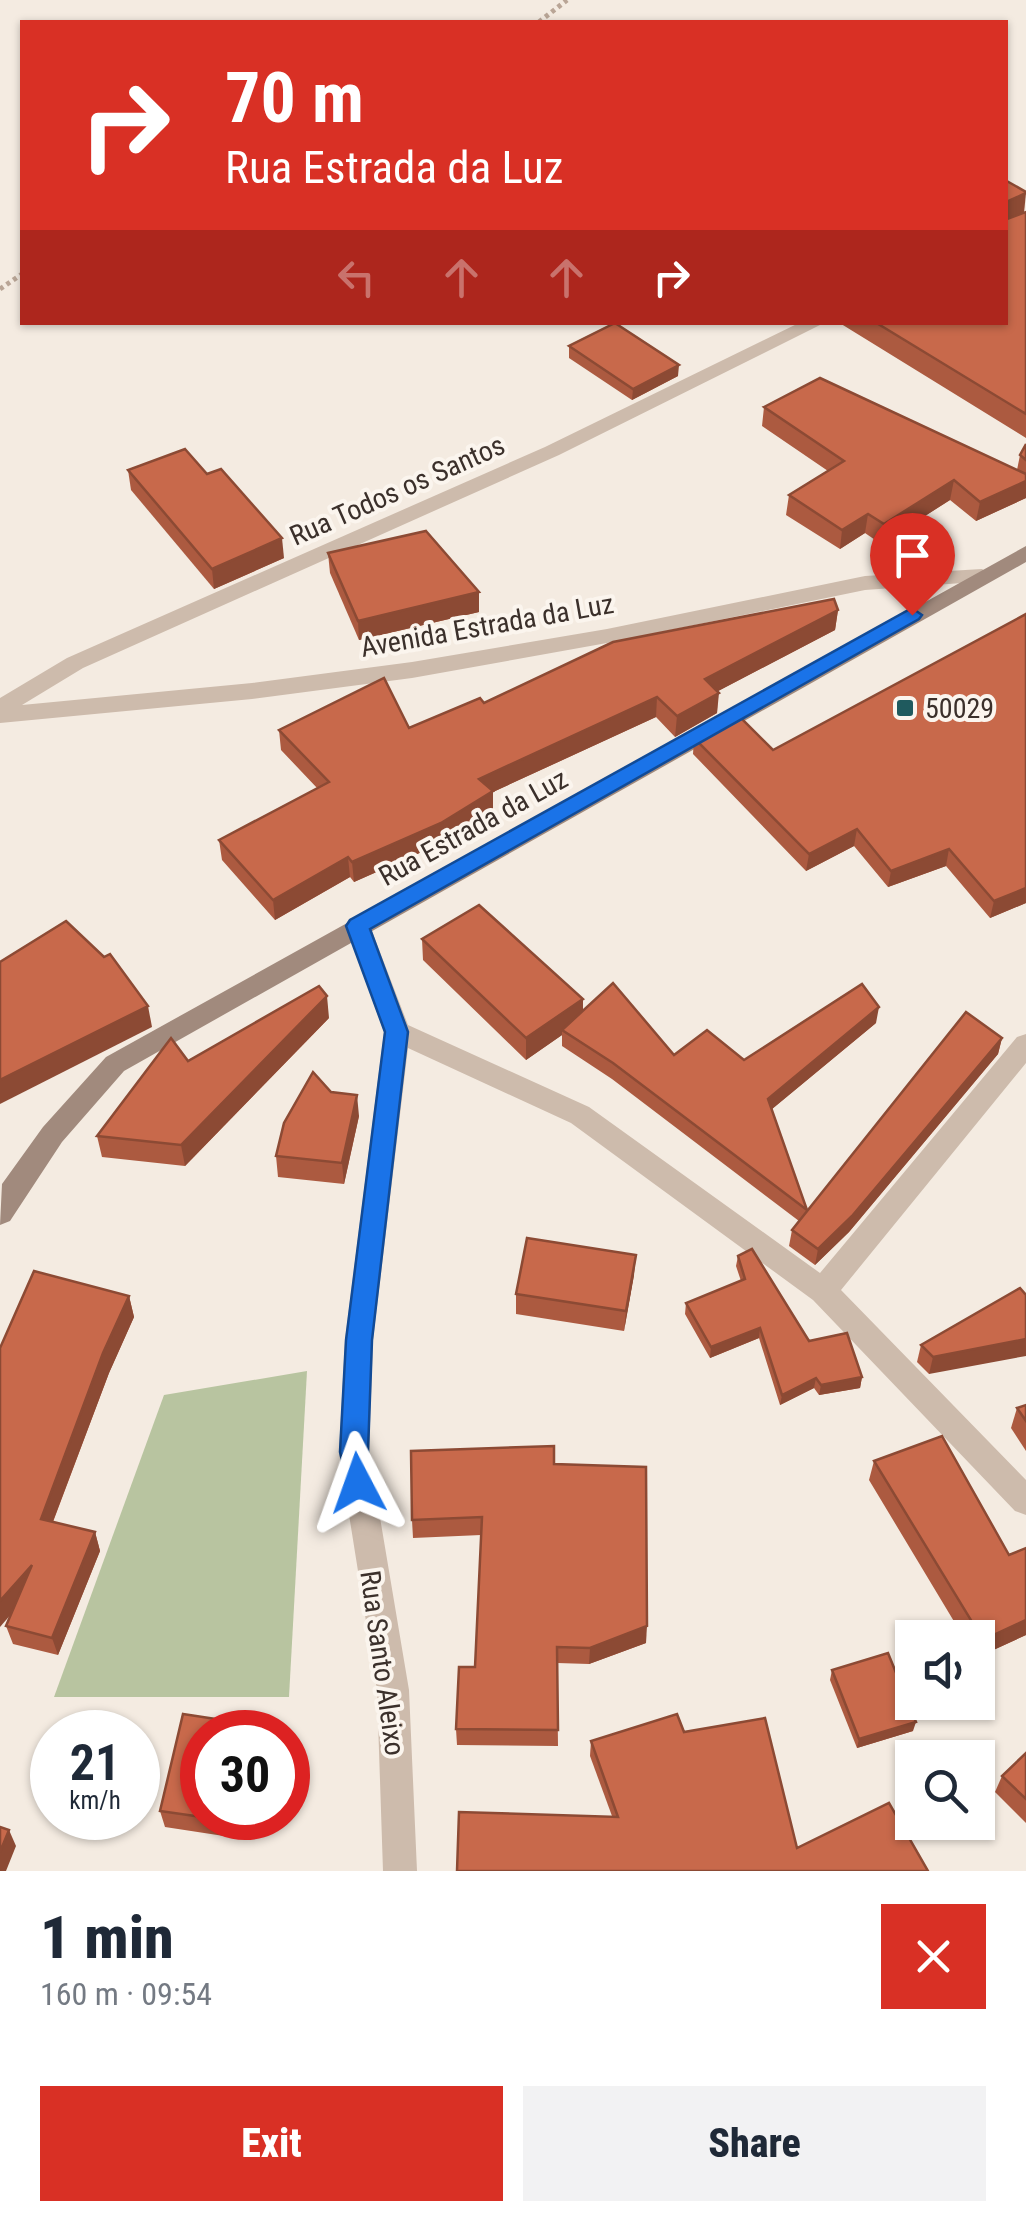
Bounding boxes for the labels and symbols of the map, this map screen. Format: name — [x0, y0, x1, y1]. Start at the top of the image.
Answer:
street label: Rua Todos os Santos — [285, 428, 510, 553]
pin — [870, 513, 955, 616]
street label: Avenida Estrada da Luz — [358, 587, 616, 664]
place label: 50029 — [925, 692, 994, 725]
marker: 50029 — [894, 697, 916, 719]
street label: Rua Estrada da Luz — [373, 762, 573, 893]
position arrow — [306, 1431, 410, 1535]
street label: Rua Santo Aleixo — [353, 1568, 412, 1758]
speed limit sign: 30 — [180, 1710, 310, 1840]

